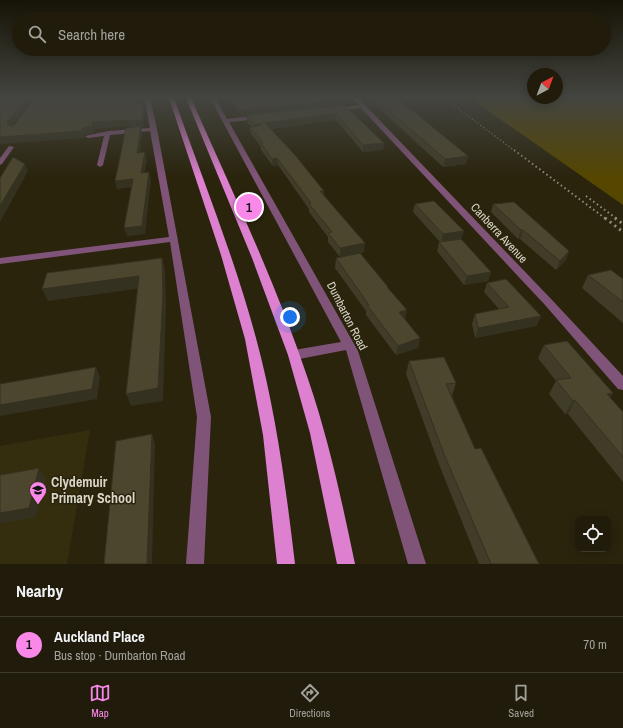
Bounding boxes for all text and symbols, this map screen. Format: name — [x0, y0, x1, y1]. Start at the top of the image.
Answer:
search box — [12, 12, 611, 56]
icon: search — [26, 23, 48, 45]
text: Search here — [58, 24, 125, 45]
north arrow — [527, 68, 563, 104]
pin: 1 — [236, 192, 262, 222]
street label: Canberra Avenue — [467, 200, 531, 266]
street label: Dumbarton Road — [323, 279, 371, 353]
your location — [280, 307, 300, 327]
place label: Clydemuir Primary School — [51, 473, 135, 507]
school or university icon: Clydemuir Primary School — [28, 480, 48, 505]
map controls — [575, 516, 611, 552]
button: locate — [575, 516, 611, 552]
text: Nearby — [16, 579, 63, 602]
text: Auckland Place — [54, 626, 145, 647]
text: 1 — [26, 636, 32, 653]
text: 70 m — [583, 636, 607, 653]
text: Bus stop · Dumbarton Road — [54, 647, 186, 664]
tab: Map — [89, 682, 111, 720]
tab: Directions — [289, 682, 330, 720]
tab: Saved — [508, 682, 534, 720]

